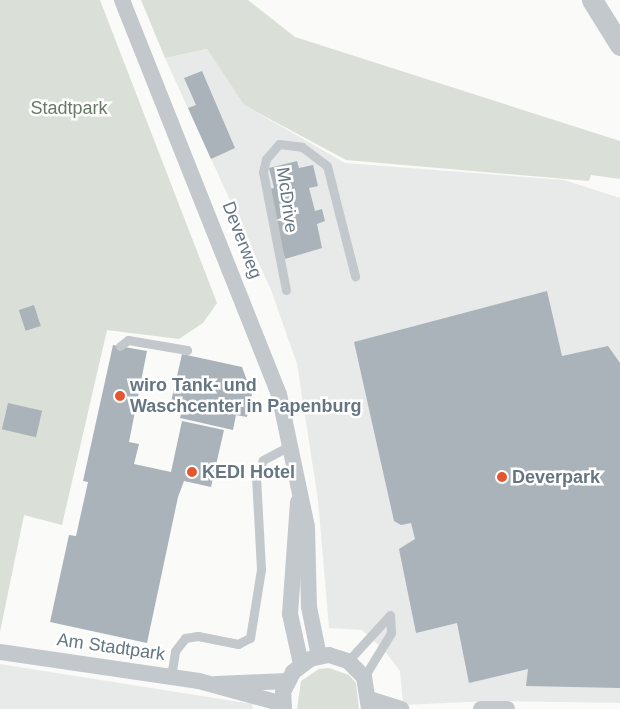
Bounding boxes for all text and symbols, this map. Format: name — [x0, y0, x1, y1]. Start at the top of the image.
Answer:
park label: Stadtpark — [30, 97, 108, 119]
street label: McDrive — [272, 166, 302, 234]
street label: Deverweg — [217, 198, 267, 282]
place label: wiro Tank- und Waschcenter in Papenburg — [130, 375, 361, 418]
marker: wiro Tank- und Waschcenter in Papenburg — [114, 390, 126, 402]
place label: KEDI Hotel — [202, 461, 295, 483]
marker: KEDI Hotel — [186, 466, 198, 478]
place label: Deverpark — [512, 466, 600, 488]
marker: Deverpark — [496, 471, 508, 483]
street label: Am Stadtpark — [56, 629, 166, 665]

